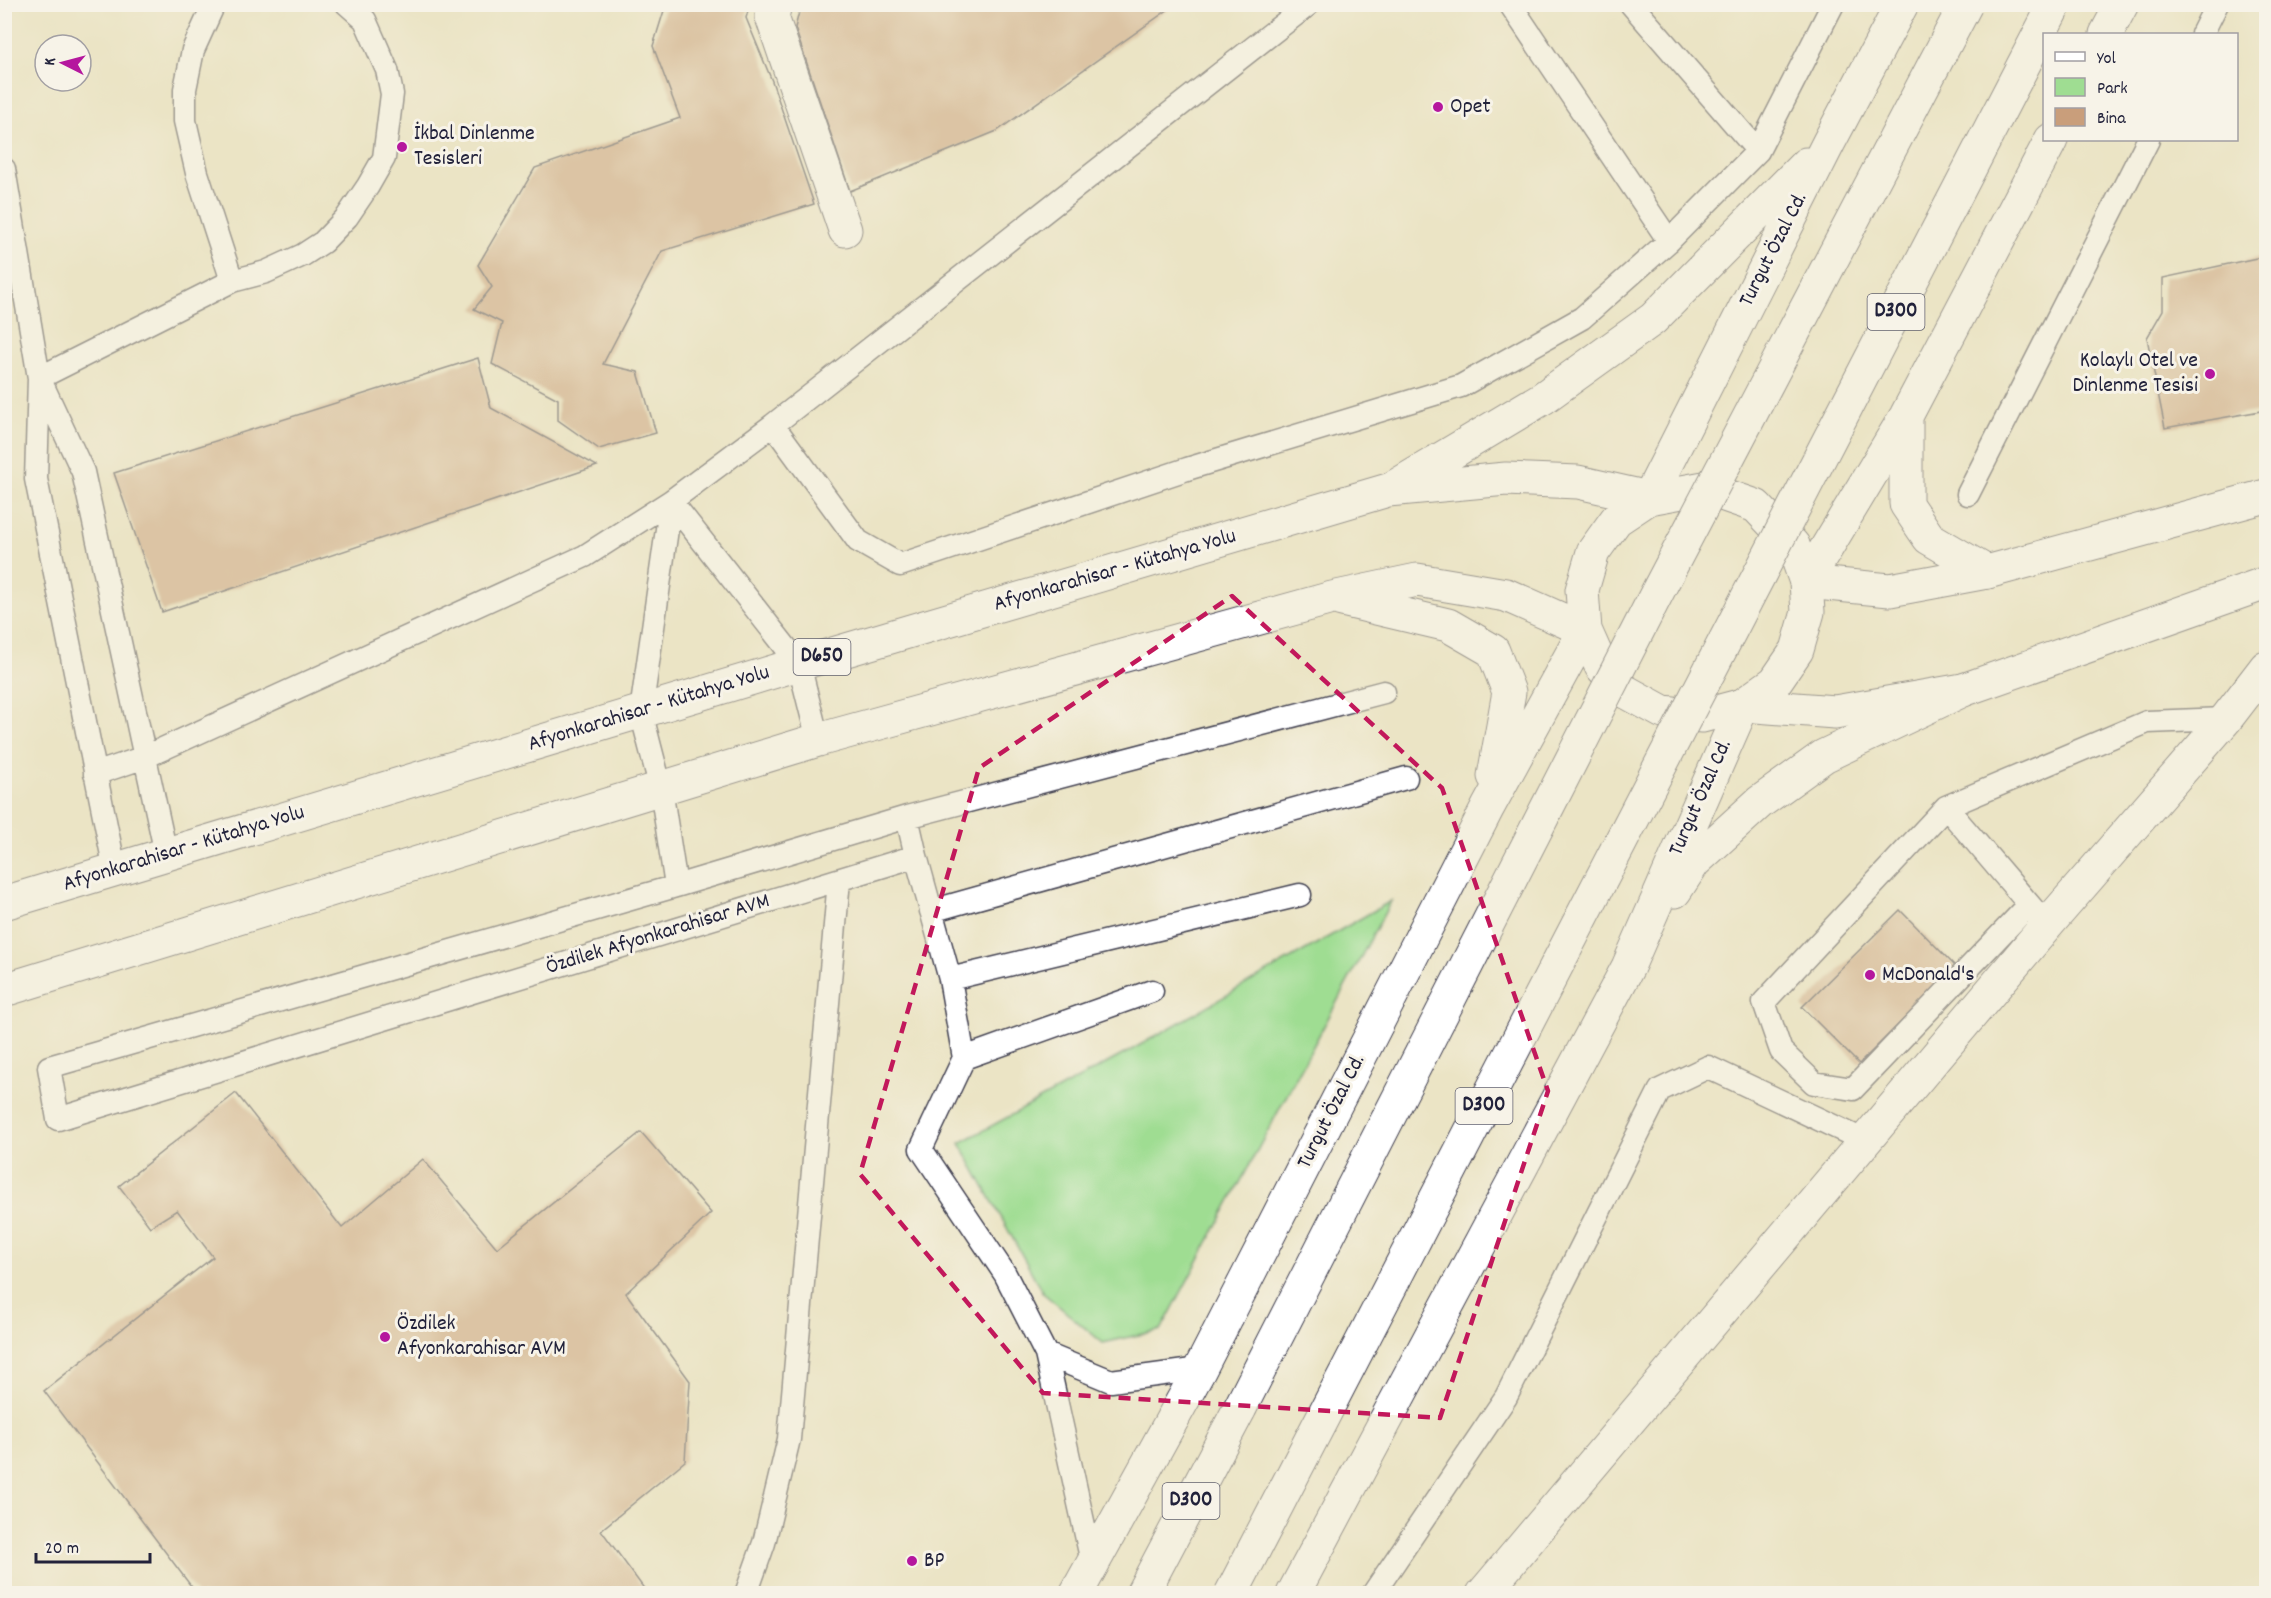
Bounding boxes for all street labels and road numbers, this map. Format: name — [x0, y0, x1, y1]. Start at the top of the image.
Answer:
street label: Turgut Özal Cd. — [1732, 188, 1816, 312]
road number: D300 — [1868, 294, 1924, 330]
street label: Afyonkarahisar - Kütahya Yolu — [990, 522, 1240, 620]
road number: D650 — [794, 639, 850, 675]
street label: Afyonkarahisar - Kütahya Yolu — [525, 658, 773, 760]
street label: Turgut Özal Cd. — [1662, 735, 1740, 861]
street label: Afyonkarahisar - Kütahya Yolu — [60, 798, 308, 900]
street label: Özdilek Afyonkarahisar AVM — [542, 886, 774, 984]
street label: Turgut Özal Cd. — [1290, 1050, 1374, 1174]
road number: D300 — [1456, 1088, 1512, 1124]
road number: D300 — [1162, 1483, 1220, 1519]

